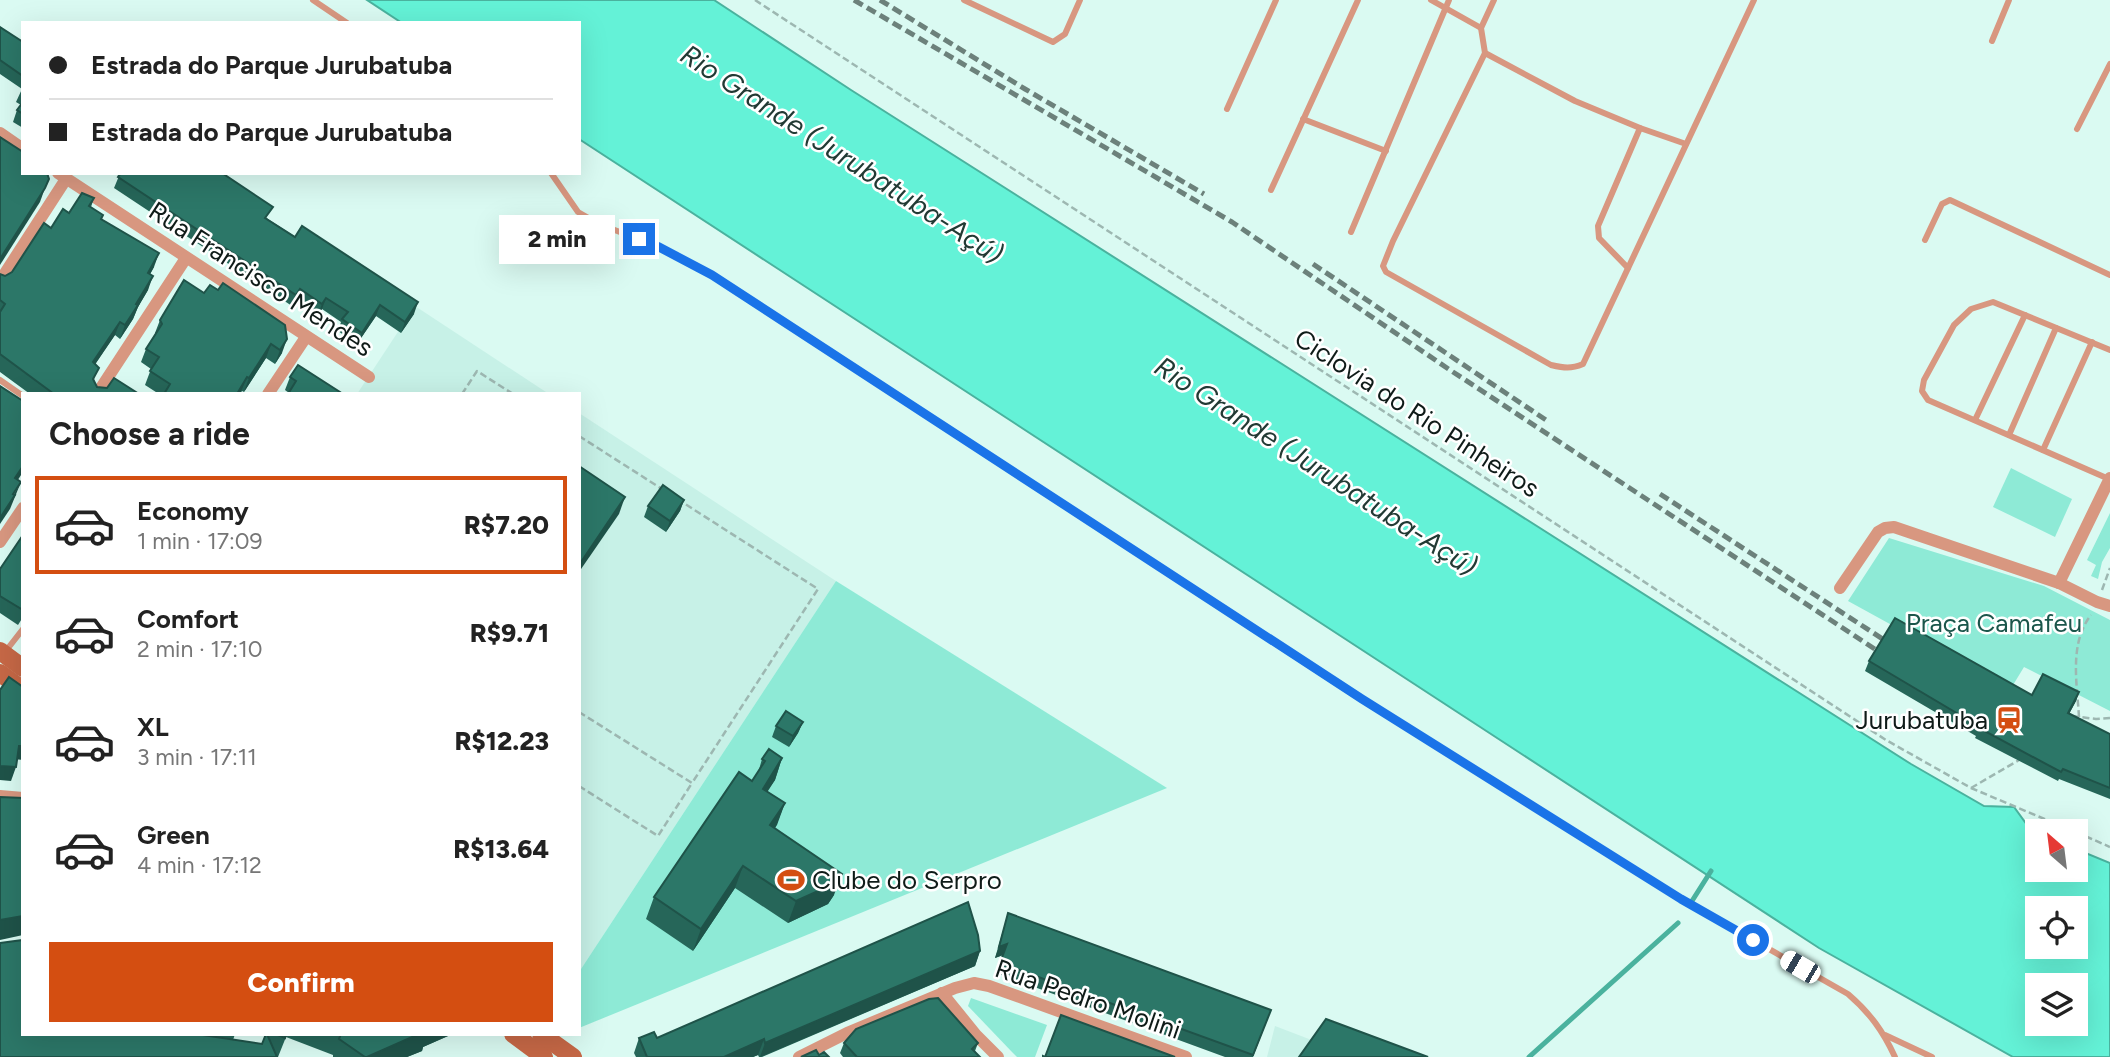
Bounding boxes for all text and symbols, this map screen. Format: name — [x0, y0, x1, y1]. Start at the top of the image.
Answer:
water label: Rio Grande (Jurubatuba-Açú) — [674, 37, 1010, 271]
text: Estrada do Parque Jurubatuba — [91, 49, 452, 81]
text: Estrada do Parque Jurubatuba — [91, 116, 452, 148]
street label: Rua Francisco Mendes — [143, 195, 379, 363]
callout: 2 min — [499, 215, 614, 264]
route end — [623, 223, 655, 255]
text: 2 min — [528, 225, 586, 253]
street label: Ciclovia do Rio Pinheiros — [1289, 322, 1545, 504]
water label: Rio Grande (Jurubatuba-Açú) — [1148, 349, 1484, 583]
text: Choose a ride — [49, 415, 250, 453]
icon: car — [53, 494, 116, 557]
text: Economy — [137, 495, 249, 527]
text: R$7.20 — [464, 509, 549, 541]
text: 1 min · 17:09 — [137, 527, 263, 555]
icon: car — [53, 602, 116, 665]
text: Comfort — [137, 603, 239, 635]
park label: Praça Camafeu — [1906, 607, 2082, 639]
text: R$9.71 — [470, 617, 549, 649]
text: 2 min · 17:10 — [137, 635, 262, 663]
place label: Jurubatuba — [1855, 704, 1988, 736]
station icon: Jurubatuba — [1994, 705, 2024, 735]
icon: car — [53, 710, 116, 773]
text: XL — [137, 711, 169, 743]
text: R$12.23 — [455, 725, 549, 757]
text: 3 min · 17:11 — [137, 743, 257, 771]
icon: car — [53, 818, 116, 881]
text: Green — [137, 819, 210, 851]
north arrow — [2025, 819, 2088, 882]
map controls — [2025, 819, 2088, 1036]
text: R$13.64 — [453, 833, 549, 865]
text: 4 min · 17:12 — [137, 851, 262, 879]
place label: Clube do Serpro — [812, 864, 1002, 896]
sports icon: Clube do Serpro — [776, 865, 806, 895]
button: locate — [2025, 896, 2088, 959]
route start — [1737, 924, 1769, 956]
button: Confirm — [49, 942, 553, 1022]
car — [1777, 947, 1824, 987]
street label: Rua Pedro Molini — [991, 952, 1185, 1046]
button: layers — [2025, 973, 2088, 1036]

